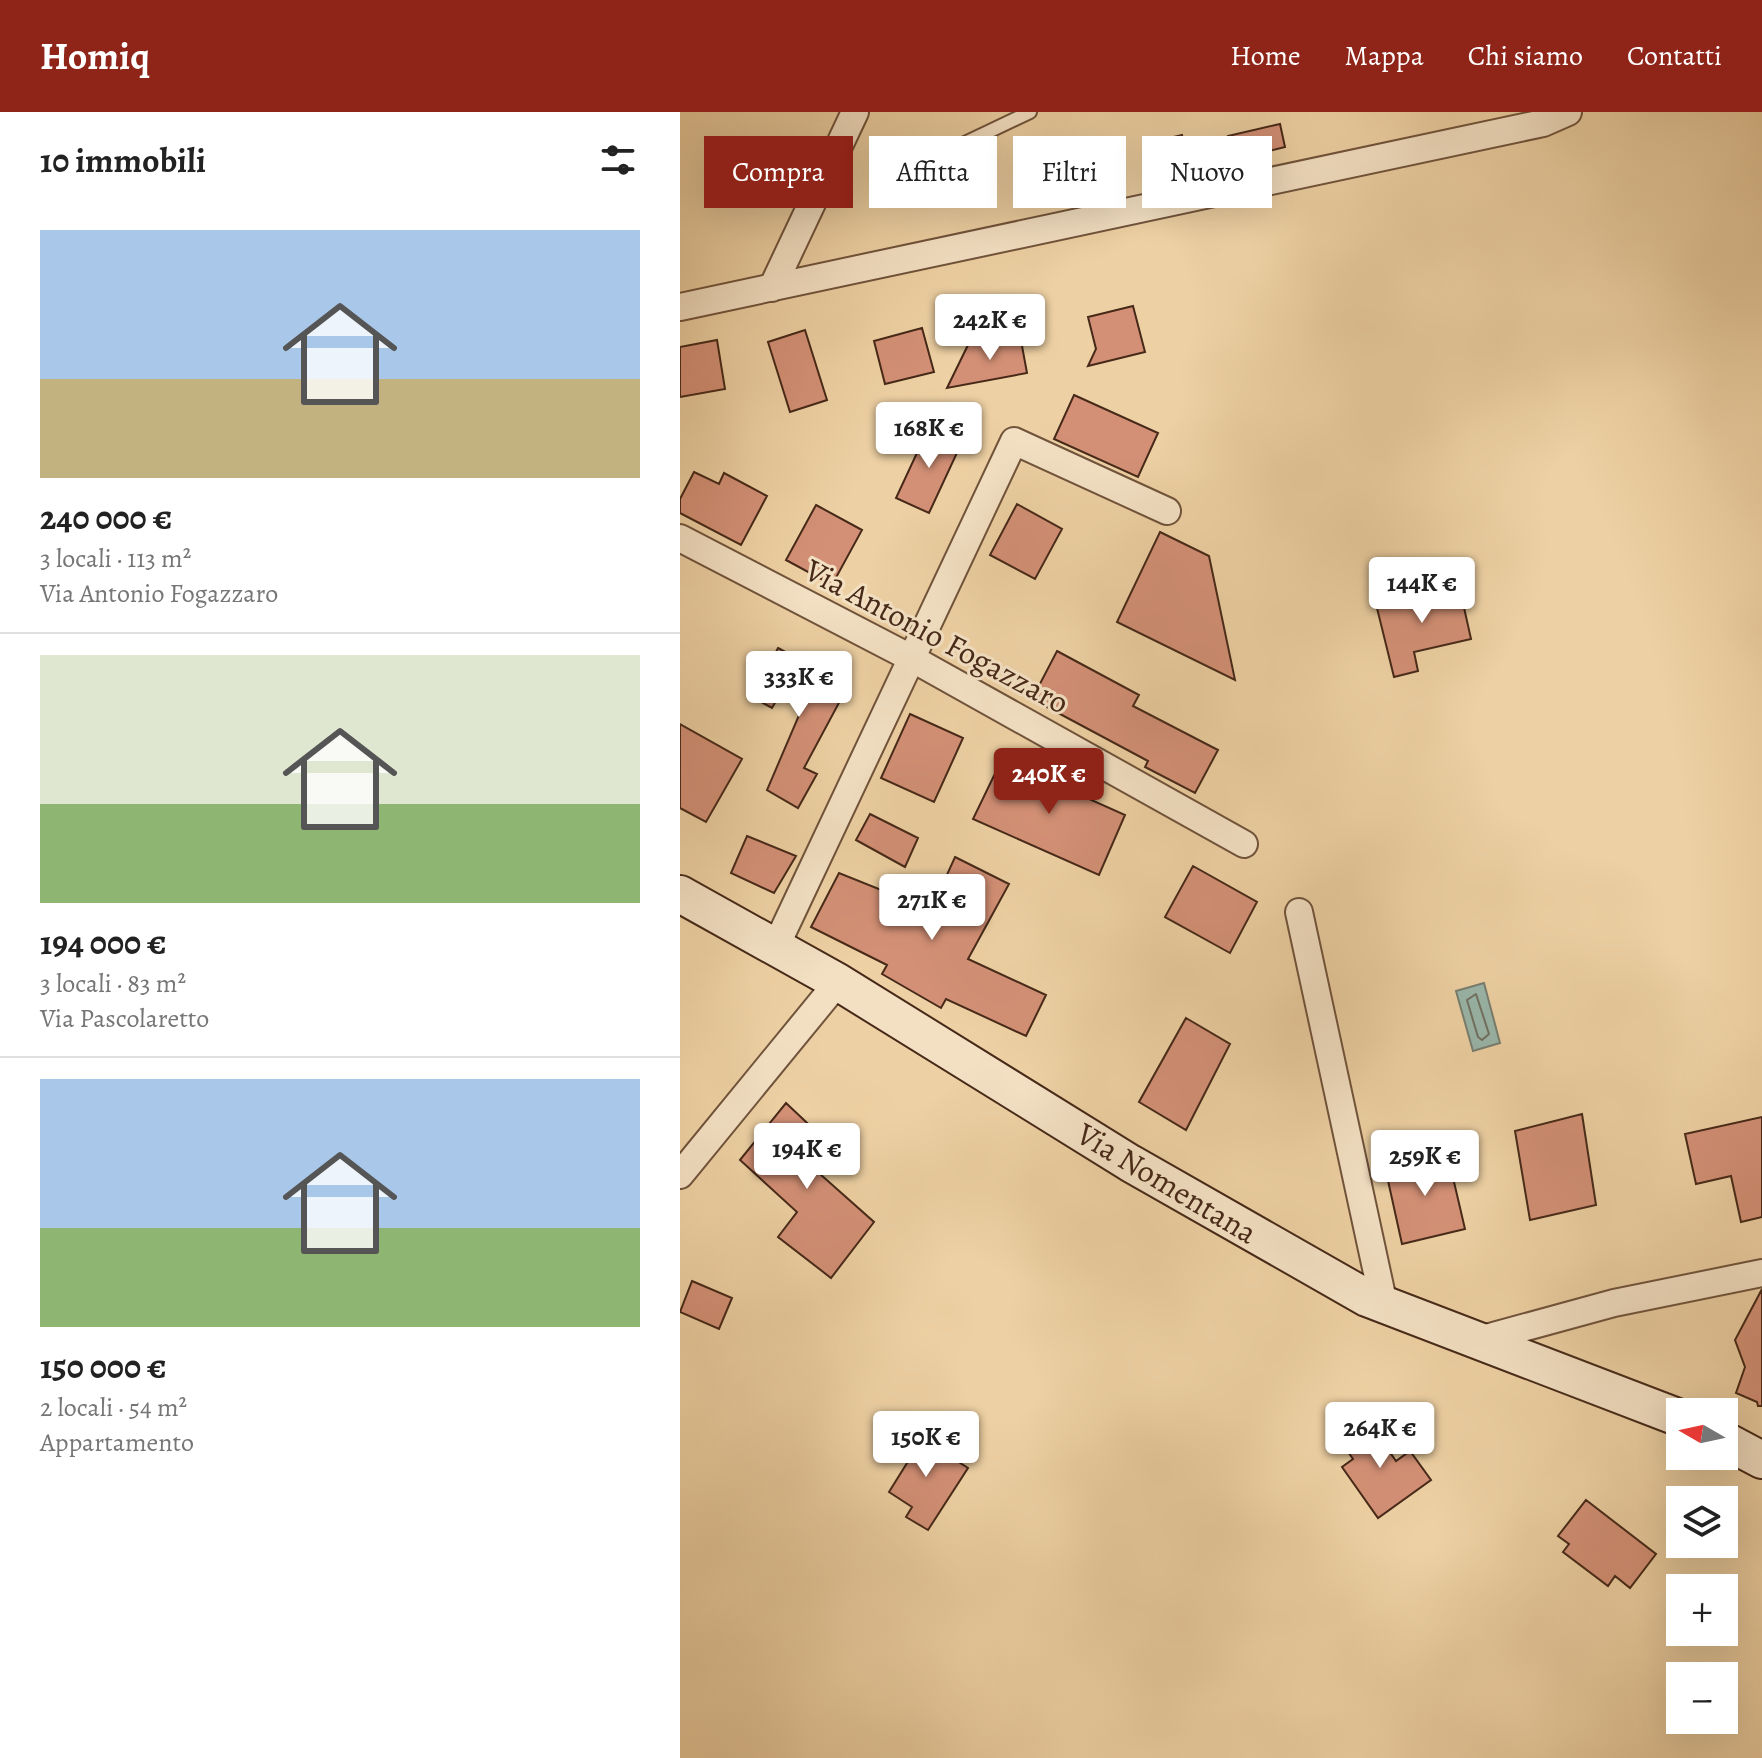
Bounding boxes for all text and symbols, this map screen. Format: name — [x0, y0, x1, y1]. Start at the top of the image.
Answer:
text: Homiq — [40, 30, 150, 82]
text: Home — [1230, 37, 1301, 75]
text: Mappa — [1345, 37, 1424, 75]
text: Chi siamo — [1468, 37, 1583, 75]
text: Contatti — [1627, 37, 1722, 75]
chip: Compra — [704, 136, 853, 208]
chip: Affitta — [869, 136, 997, 208]
chip: Filtri — [1013, 136, 1126, 208]
chip: Nuovo — [1142, 136, 1272, 208]
text: 10 immobili — [40, 137, 206, 184]
icon: filters — [596, 138, 640, 182]
icon: home — [268, 282, 412, 426]
pin: 242K € — [925, 294, 1055, 362]
text: 242K € — [953, 302, 1027, 337]
pin: 168K € — [864, 402, 994, 470]
text: 168K € — [894, 410, 964, 445]
text: 240 000 € — [40, 494, 172, 541]
text: 3 locali · 113 m² — [40, 541, 191, 576]
street label: Via Antonio Fogazzaro — [796, 547, 1077, 724]
pin: 144K € — [1357, 557, 1487, 625]
text: 144K € — [1387, 565, 1457, 600]
text: Via Antonio Fogazzaro — [40, 576, 278, 611]
pin: 333K € — [734, 651, 864, 719]
text: 333K € — [764, 659, 834, 694]
icon: home — [268, 707, 412, 851]
pin: 240K € — [984, 748, 1114, 816]
text: 240K € — [1012, 756, 1086, 791]
pin: 271K € — [867, 874, 997, 942]
text: 271K € — [897, 882, 967, 917]
text: 194 000 € — [40, 919, 167, 966]
text: 3 locali · 83 m² — [40, 966, 186, 1001]
text: Via Pascolaretto — [40, 1001, 209, 1036]
street label: Via Nomentana — [1068, 1111, 1266, 1254]
pin: 194K € — [742, 1123, 872, 1191]
pin: 259K € — [1360, 1130, 1490, 1198]
icon: home — [268, 1131, 412, 1275]
text: 194K € — [772, 1131, 842, 1166]
text: 259K € — [1389, 1138, 1461, 1173]
text: 150 000 € — [40, 1343, 166, 1390]
text: 2 locali · 54 m² — [40, 1390, 187, 1425]
north arrow — [1666, 1398, 1738, 1470]
map controls — [1666, 1398, 1738, 1734]
pin: 264K € — [1315, 1402, 1445, 1470]
text: 264K € — [1343, 1410, 1417, 1445]
pin: 150K € — [861, 1411, 991, 1479]
text: 150K € — [891, 1419, 961, 1454]
text: Appartamento — [40, 1425, 194, 1460]
button: layers — [1666, 1486, 1738, 1558]
button: + — [1666, 1574, 1738, 1646]
button: − — [1666, 1662, 1738, 1734]

